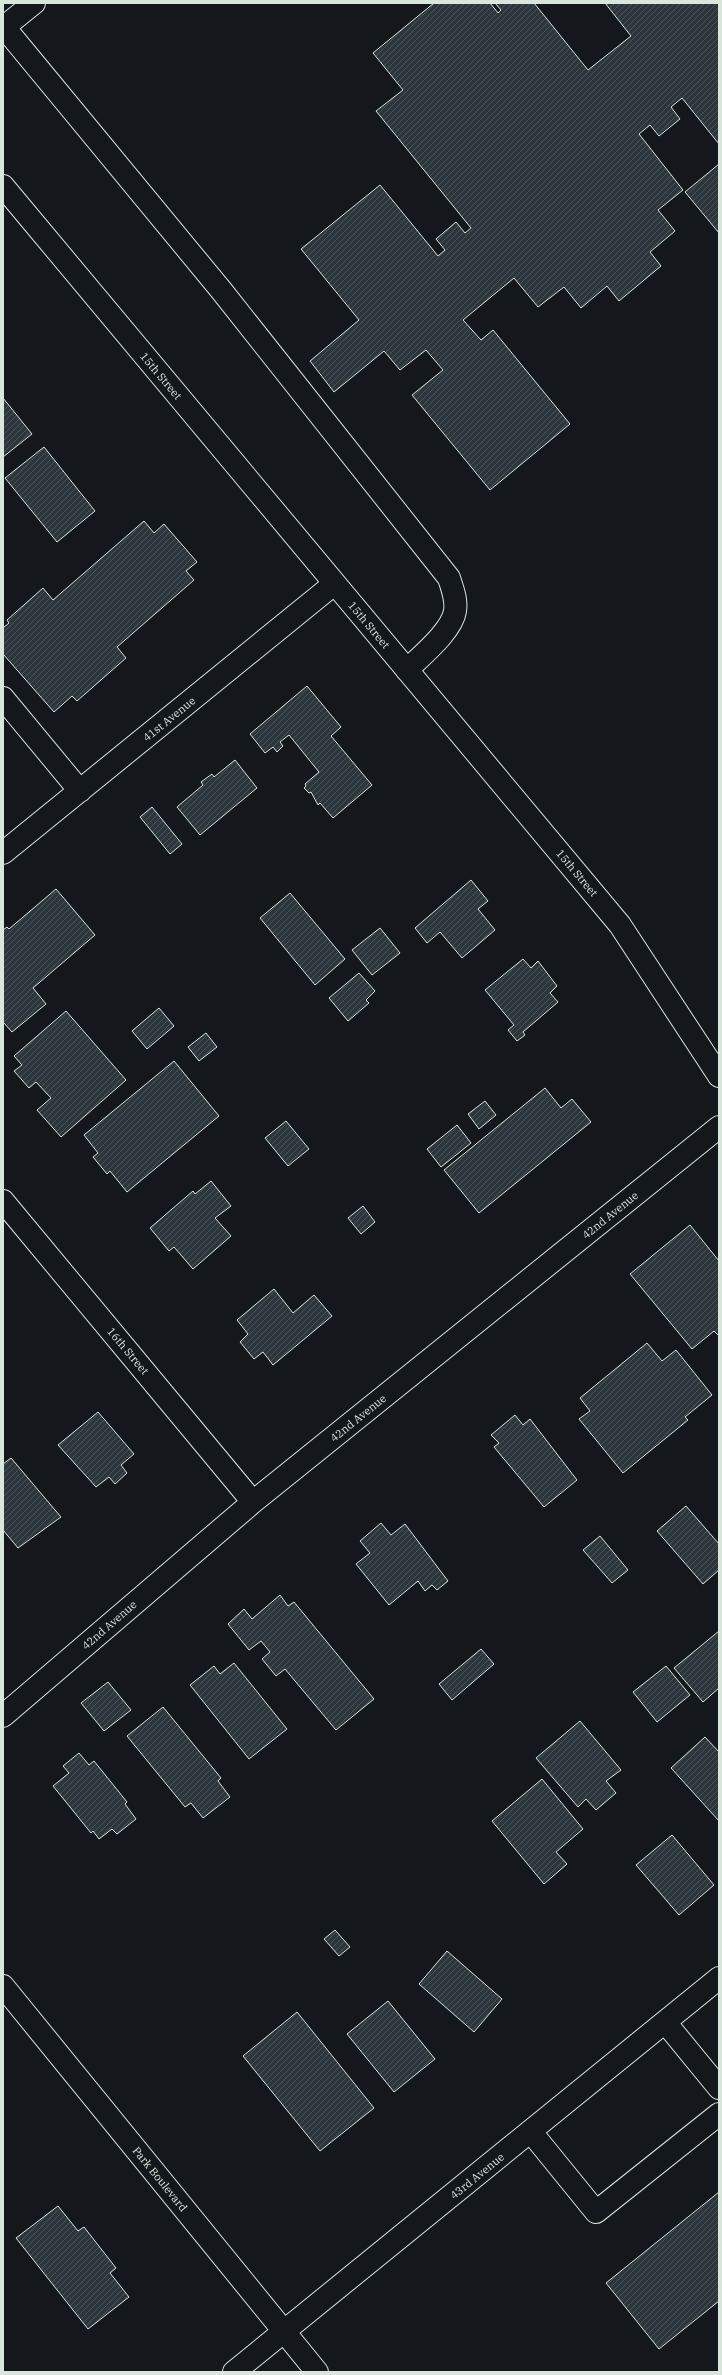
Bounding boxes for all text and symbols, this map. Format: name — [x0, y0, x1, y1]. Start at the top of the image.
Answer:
street label: 15th Street — [137, 350, 185, 403]
street label: 15th Street — [345, 599, 393, 652]
street label: 41st Avenue — [140, 693, 198, 744]
street label: 15th Street — [553, 847, 601, 900]
street label: 42nd Avenue — [579, 1188, 641, 1242]
street label: 16th Street — [104, 1325, 152, 1378]
street label: 42nd Avenue — [327, 1391, 389, 1445]
street label: 42nd Avenue — [79, 1597, 139, 1653]
street label: Park Boulevard — [130, 2144, 191, 2215]
street label: 43rd Avenue — [447, 2150, 507, 2202]

